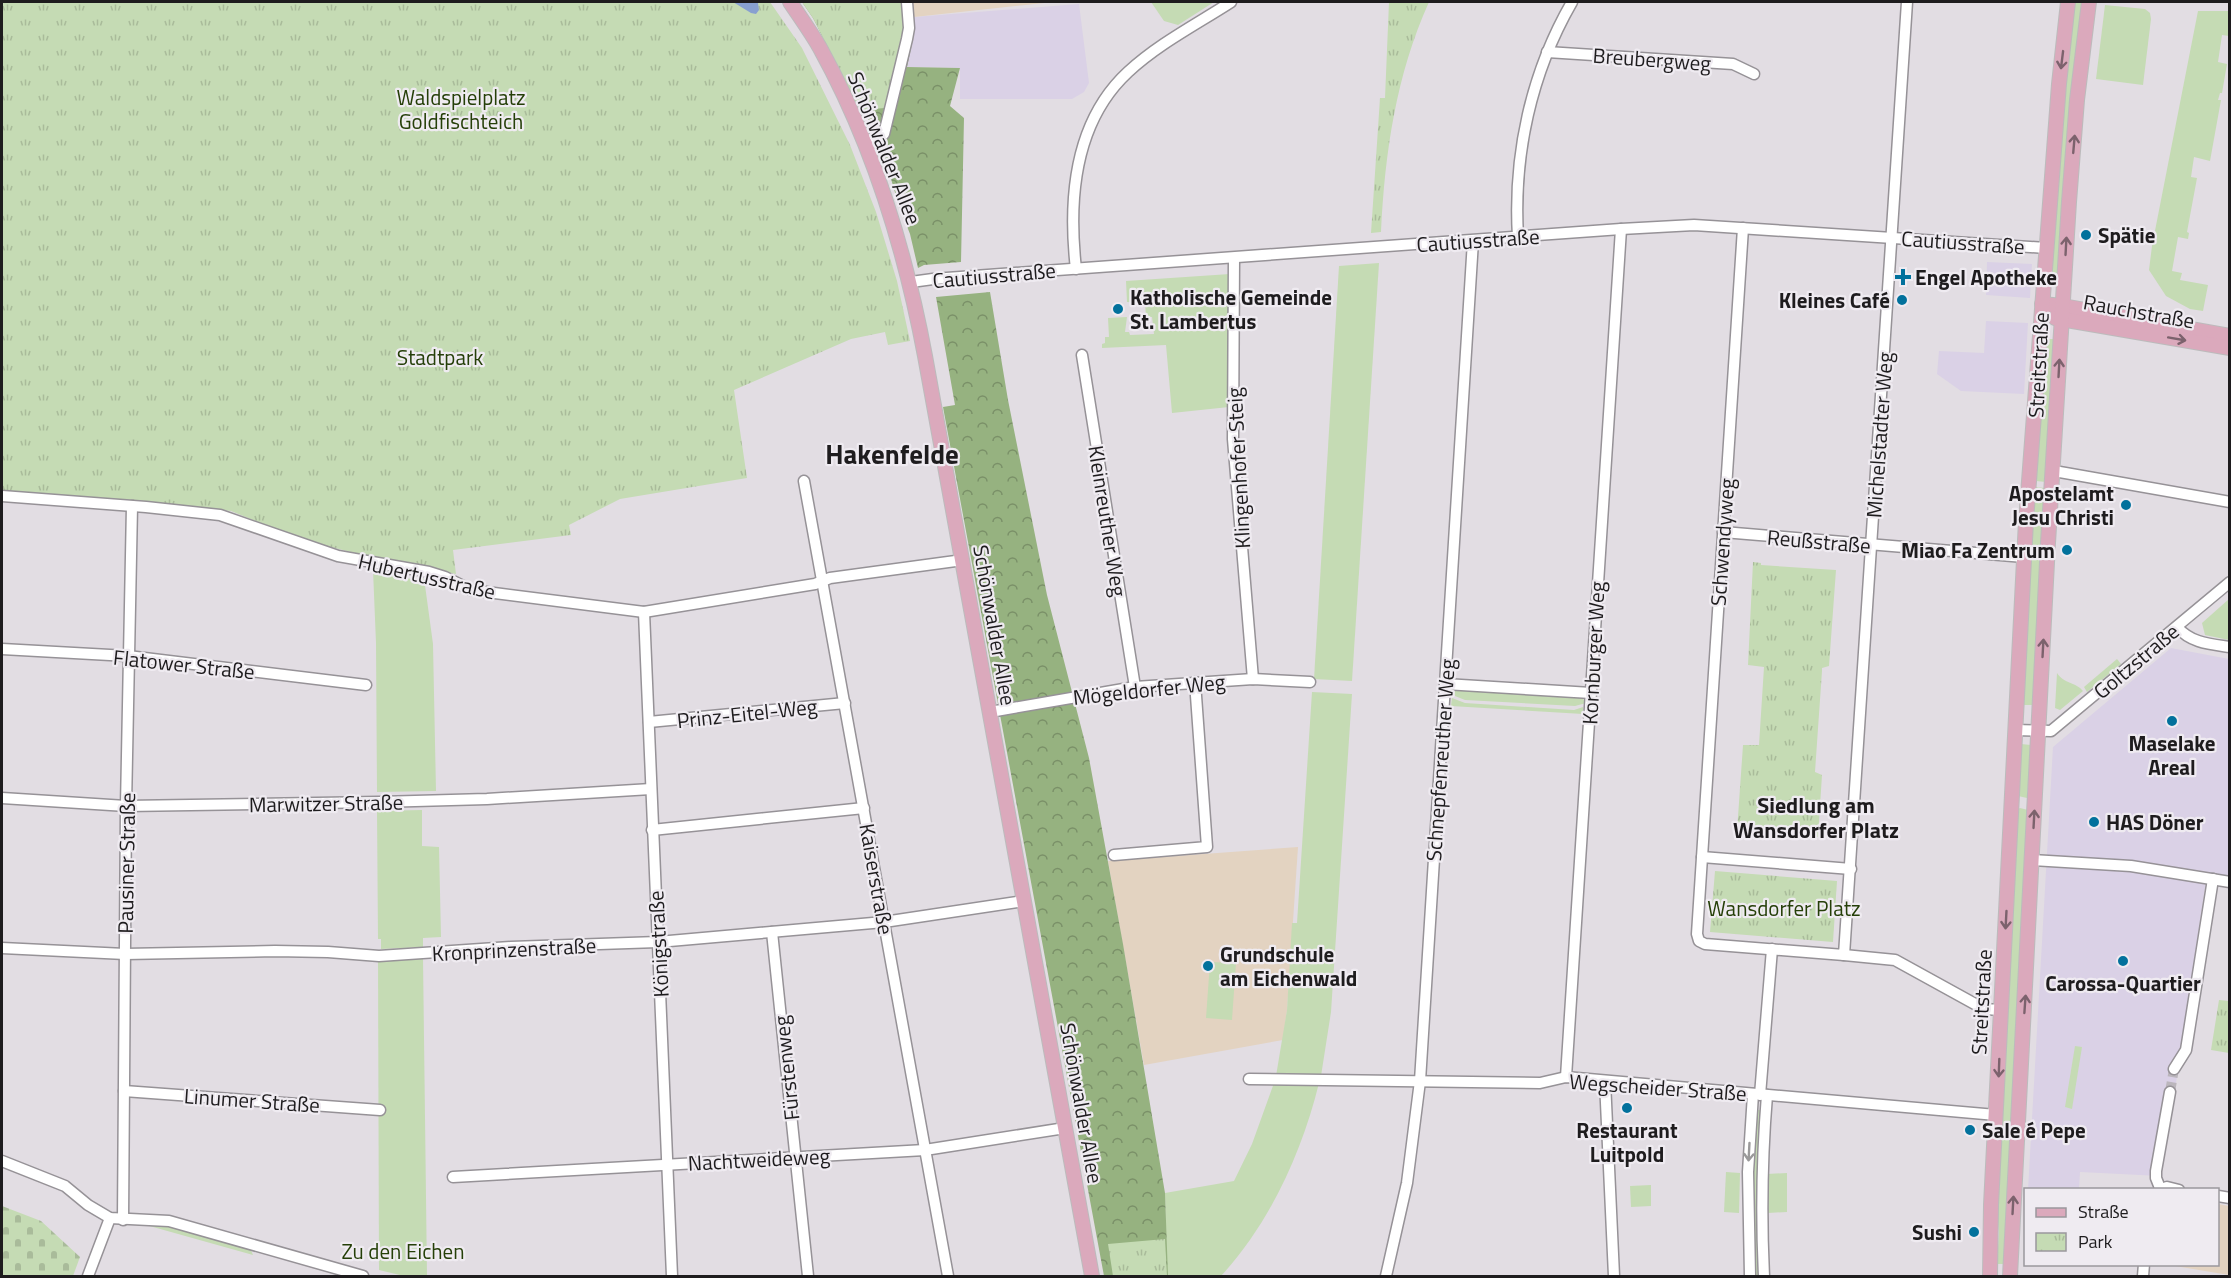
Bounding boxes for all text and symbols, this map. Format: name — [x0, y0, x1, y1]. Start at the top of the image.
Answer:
street label: Breubergweg — [1592, 39, 1712, 79]
one-way arrow — [2056, 49, 2067, 69]
street label: Schönwalder Allee — [840, 67, 930, 229]
park label: Waldspielplatz Goldfischteich — [396, 81, 526, 137]
one-way arrow — [2069, 135, 2080, 154]
place label: Spätie — [2098, 219, 2155, 251]
street label: Cautiusstraße — [1415, 220, 1541, 260]
street label: Cautiusstraße — [1900, 222, 2026, 262]
marker: Spätie — [2079, 228, 2093, 242]
one-way arrow — [2061, 237, 2072, 257]
street label: Cautiusstraße — [931, 254, 1057, 296]
place label: Engel Apotheke — [1915, 261, 2057, 293]
marker: Engel Apotheke — [1896, 270, 1910, 284]
place label: Katholische Gemeinde St. Lambertus — [1130, 281, 1332, 337]
place label: Kleines Café — [1779, 284, 1890, 316]
street label: Rauchstraße — [2081, 285, 2197, 337]
marker: Kleines Café — [1895, 293, 1909, 307]
marker: Katholische Gemeinde St. Lambertus — [1111, 302, 1125, 316]
street label: Streitstraße — [2019, 311, 2057, 419]
one-way arrow — [2167, 334, 2186, 345]
park label: Stadtpark — [397, 341, 483, 373]
street label: Michelstadter Weg — [1857, 351, 1901, 519]
one-way arrow — [2053, 358, 2064, 378]
street label: Klingenhofer Steig — [1218, 386, 1258, 550]
district label: Hakenfelde — [825, 433, 959, 474]
street label: Kleinreuther Weg — [1080, 443, 1136, 599]
street label: Schwendyweg — [1702, 477, 1742, 607]
place label: Apostelamt Jesu Christi — [2009, 477, 2114, 533]
marker: Apostelamt Jesu Christi — [2119, 498, 2133, 512]
street label: Reußstraße — [1766, 521, 1872, 561]
place label: Miao Fa Zentrum — [1901, 534, 2055, 566]
street label: Schönwalder Allee — [965, 542, 1025, 708]
marker: Miao Fa Zentrum — [2060, 543, 2074, 557]
street label: Hubertusstraße — [355, 545, 499, 607]
street label: Kornburger Weg — [1573, 580, 1613, 725]
street label: Goltzstraße — [2086, 616, 2186, 706]
one-way arrow — [2038, 638, 2049, 658]
street label: Flatower Straße — [112, 641, 256, 687]
street label: Schnepfenreuther Weg — [1417, 657, 1463, 862]
street label: Mögeldorfer Weg — [1071, 665, 1227, 713]
street label: Prinz-Eitel-Weg — [675, 690, 819, 736]
marker: Maselake Areal — [2165, 714, 2179, 728]
place label: Maselake Areal — [2128, 727, 2216, 783]
street label: Marwitzer Straße — [249, 786, 403, 820]
district label: Siedlung am Wansdorfer Platz — [1733, 788, 1899, 847]
street label: Pausiner Straße — [109, 792, 143, 934]
place label: HAS Döner — [2106, 806, 2204, 838]
one-way arrow — [2029, 809, 2040, 829]
marker: HAS Döner — [2087, 815, 2101, 829]
street label: Kaiserstraße — [851, 821, 903, 937]
street label: Königstraße — [639, 890, 677, 998]
park label: Wansdorfer Platz — [1707, 892, 1861, 924]
one-way arrow — [2000, 910, 2011, 930]
street label: Kronprinzenstraße — [431, 929, 597, 969]
place label: Grundschule am Eichenwald — [1220, 938, 1357, 994]
street label: Streitstraße — [1962, 948, 2000, 1056]
marker: Carossa-Quartier — [2116, 954, 2130, 968]
marker: Grundschule am Eichenwald — [1201, 959, 1215, 973]
place label: Carossa-Quartier — [2045, 967, 2201, 999]
one-way arrow — [2020, 995, 2031, 1015]
street label: Fürstenweg — [765, 1014, 807, 1122]
street label: Schönwalder Allee — [1052, 1020, 1112, 1186]
one-way arrow — [1993, 1058, 2004, 1078]
street label: Wegscheider Straße — [1568, 1065, 1748, 1109]
street label: Linumer Straße — [183, 1079, 321, 1121]
marker: Restaurant Luitpold — [1620, 1101, 1634, 1115]
place label: Restaurant Luitpold — [1576, 1114, 1678, 1170]
place label: Sale é Pepe — [1982, 1114, 2086, 1146]
marker: Sale é Pepe — [1963, 1123, 1977, 1137]
street label: Nachtweideweg — [687, 1139, 831, 1179]
one-way arrow — [1743, 1142, 1754, 1162]
legend — [2024, 1188, 2219, 1266]
one-way arrow — [2008, 1196, 2019, 1216]
text: Straße — [2078, 1198, 2129, 1225]
place label: Sushi — [1912, 1216, 1962, 1248]
marker: Sushi — [1967, 1225, 1981, 1239]
text: Park — [2078, 1228, 2113, 1255]
park label: Zu den Eichen — [342, 1235, 464, 1267]

